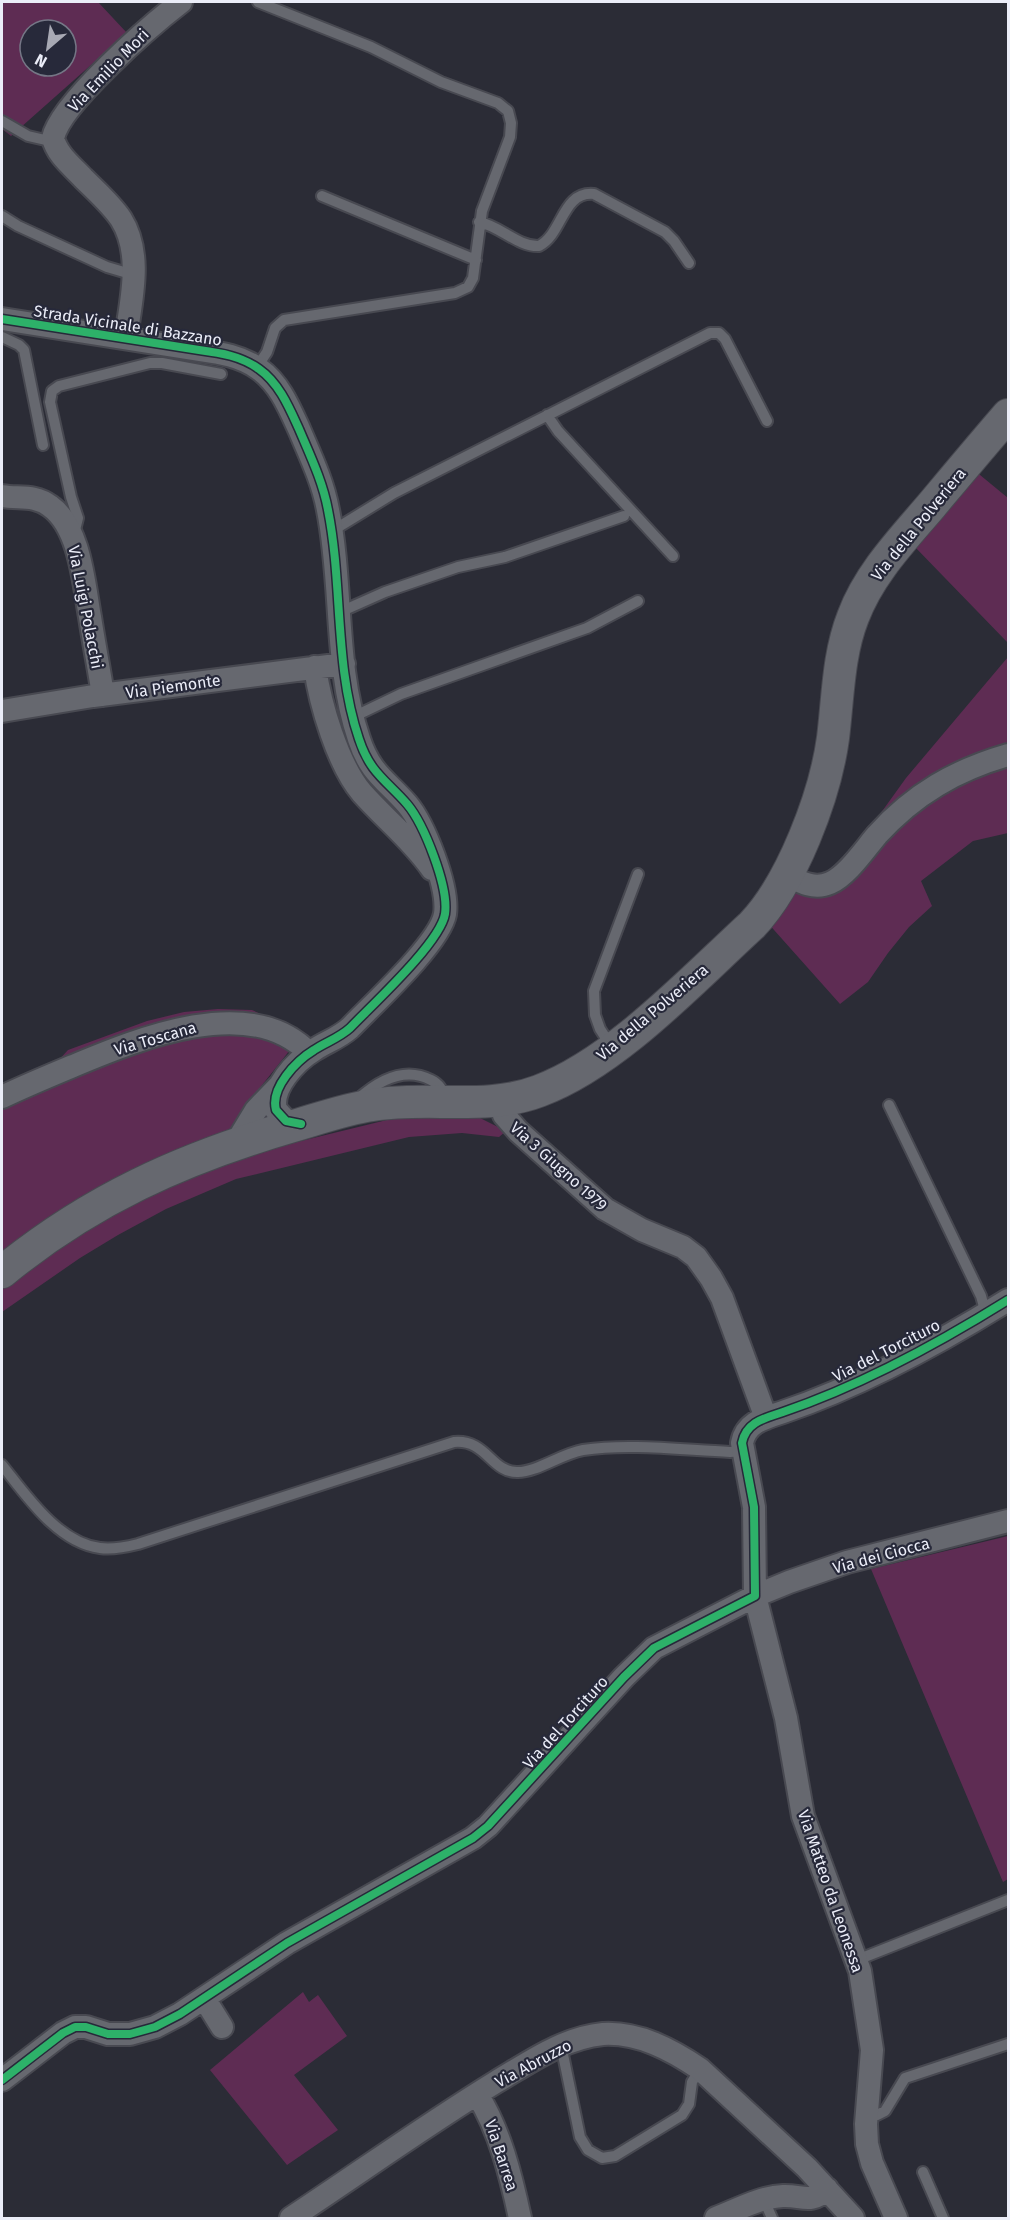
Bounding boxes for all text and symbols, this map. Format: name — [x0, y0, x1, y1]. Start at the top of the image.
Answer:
north arrow — [18, 18, 78, 78]
street label: Via Emilio Mori — [64, 25, 153, 116]
text: N — [32, 50, 50, 72]
street label: Strada Vicinale di Bazzano — [32, 301, 223, 350]
street label: Via della Polveriera — [867, 464, 970, 585]
street label: Via Luigi Polacchi — [64, 544, 107, 670]
street label: Via Piemonte — [124, 670, 222, 703]
street label: Via della Polveriera — [593, 960, 712, 1065]
street label: Via Toscana — [112, 1018, 199, 1059]
street label: Via 3 Giugno 1979 — [506, 1118, 611, 1215]
street label: Via del Torcituro — [829, 1315, 943, 1386]
street label: Via dei Ciocca — [831, 1533, 932, 1578]
street label: Via del Torcituro — [519, 1672, 612, 1773]
street label: Via Matteo da Leonessa — [794, 1807, 867, 1975]
street label: Via Abruzzo — [492, 2035, 575, 2091]
street label: Via Barrea — [481, 2117, 522, 2193]

